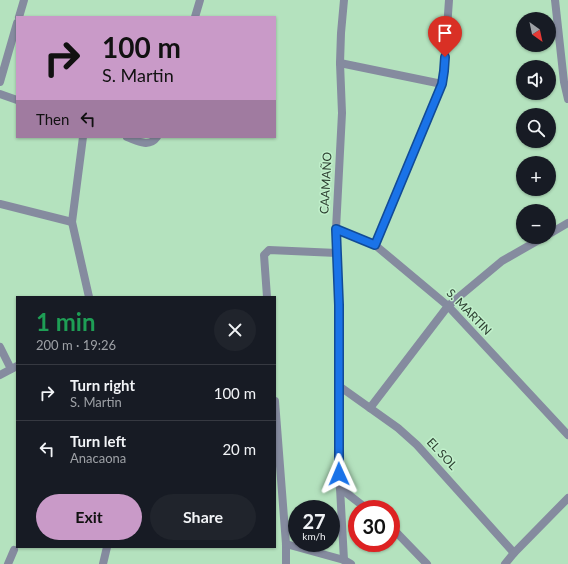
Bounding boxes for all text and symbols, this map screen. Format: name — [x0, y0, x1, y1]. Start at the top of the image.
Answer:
north arrow — [516, 12, 556, 52]
map controls — [516, 12, 556, 244]
pin — [428, 16, 462, 57]
icon: arrive — [434, 22, 456, 44]
text: 100 m — [102, 30, 181, 64]
icon: right — [36, 32, 88, 84]
button: sound — [516, 60, 556, 100]
text: S. Martin — [102, 64, 174, 86]
icon: left — [77, 108, 99, 130]
button: search — [516, 108, 556, 148]
text: Then — [36, 110, 69, 128]
street label: CAAMAÑO — [316, 151, 335, 214]
button: + — [516, 156, 556, 196]
button: − — [516, 204, 556, 244]
street label: S. MARTIN — [444, 285, 495, 338]
text: 1 min — [36, 307, 96, 336]
button: close — [214, 309, 256, 351]
text: 200 m · 19:26 — [36, 337, 116, 353]
text: Turn right — [70, 376, 135, 394]
icon: right — [36, 382, 58, 404]
text: 100 m — [214, 384, 256, 402]
text: S. Martin — [70, 394, 122, 410]
text: Turn left — [70, 432, 126, 450]
street label: EL SOL — [424, 435, 461, 473]
icon: left — [36, 438, 58, 460]
text: 20 m — [222, 440, 256, 458]
text: Anacaona — [70, 450, 126, 466]
position arrow — [318, 453, 360, 495]
button: Exit — [36, 494, 142, 540]
button: Share — [150, 494, 256, 540]
speed limit sign: 30 — [348, 500, 400, 552]
text: 27 — [302, 509, 326, 533]
text: km/h — [302, 530, 326, 542]

